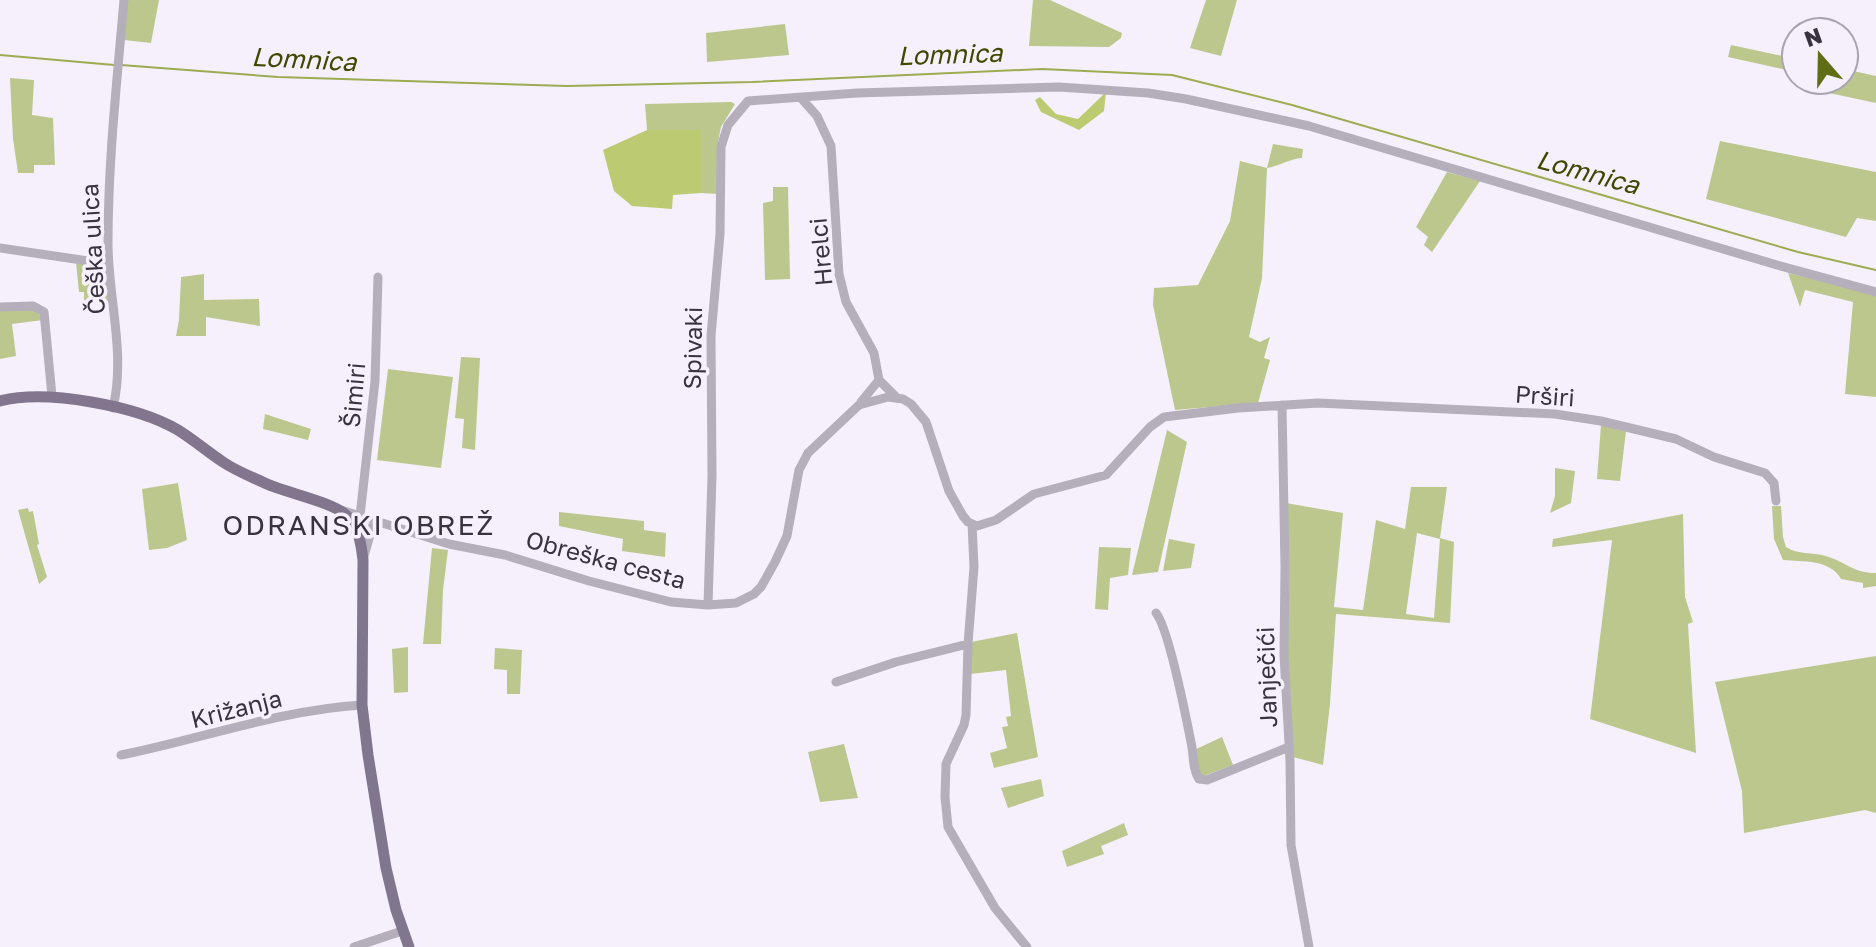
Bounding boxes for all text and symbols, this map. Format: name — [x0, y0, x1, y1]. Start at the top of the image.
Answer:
north arrow — [1780, 16, 1860, 96]
text: N — [1801, 21, 1825, 52]
water label: Lomnica — [897, 37, 1004, 71]
water label: Lomnica — [251, 41, 359, 77]
water label: Lomnica — [1533, 143, 1644, 201]
street label: Češka ulica — [74, 183, 110, 315]
street label: Hrelci — [803, 217, 837, 287]
street label: Spivaki — [677, 306, 707, 390]
street label: Šimiri — [336, 361, 370, 429]
street label: Prširi — [1514, 378, 1576, 412]
district label: ODRANSKI OBREŽ — [223, 508, 495, 541]
street label: Obreška cesta — [523, 524, 689, 594]
street label: Janječići — [1250, 626, 1282, 728]
street label: Križanja — [187, 683, 285, 733]

